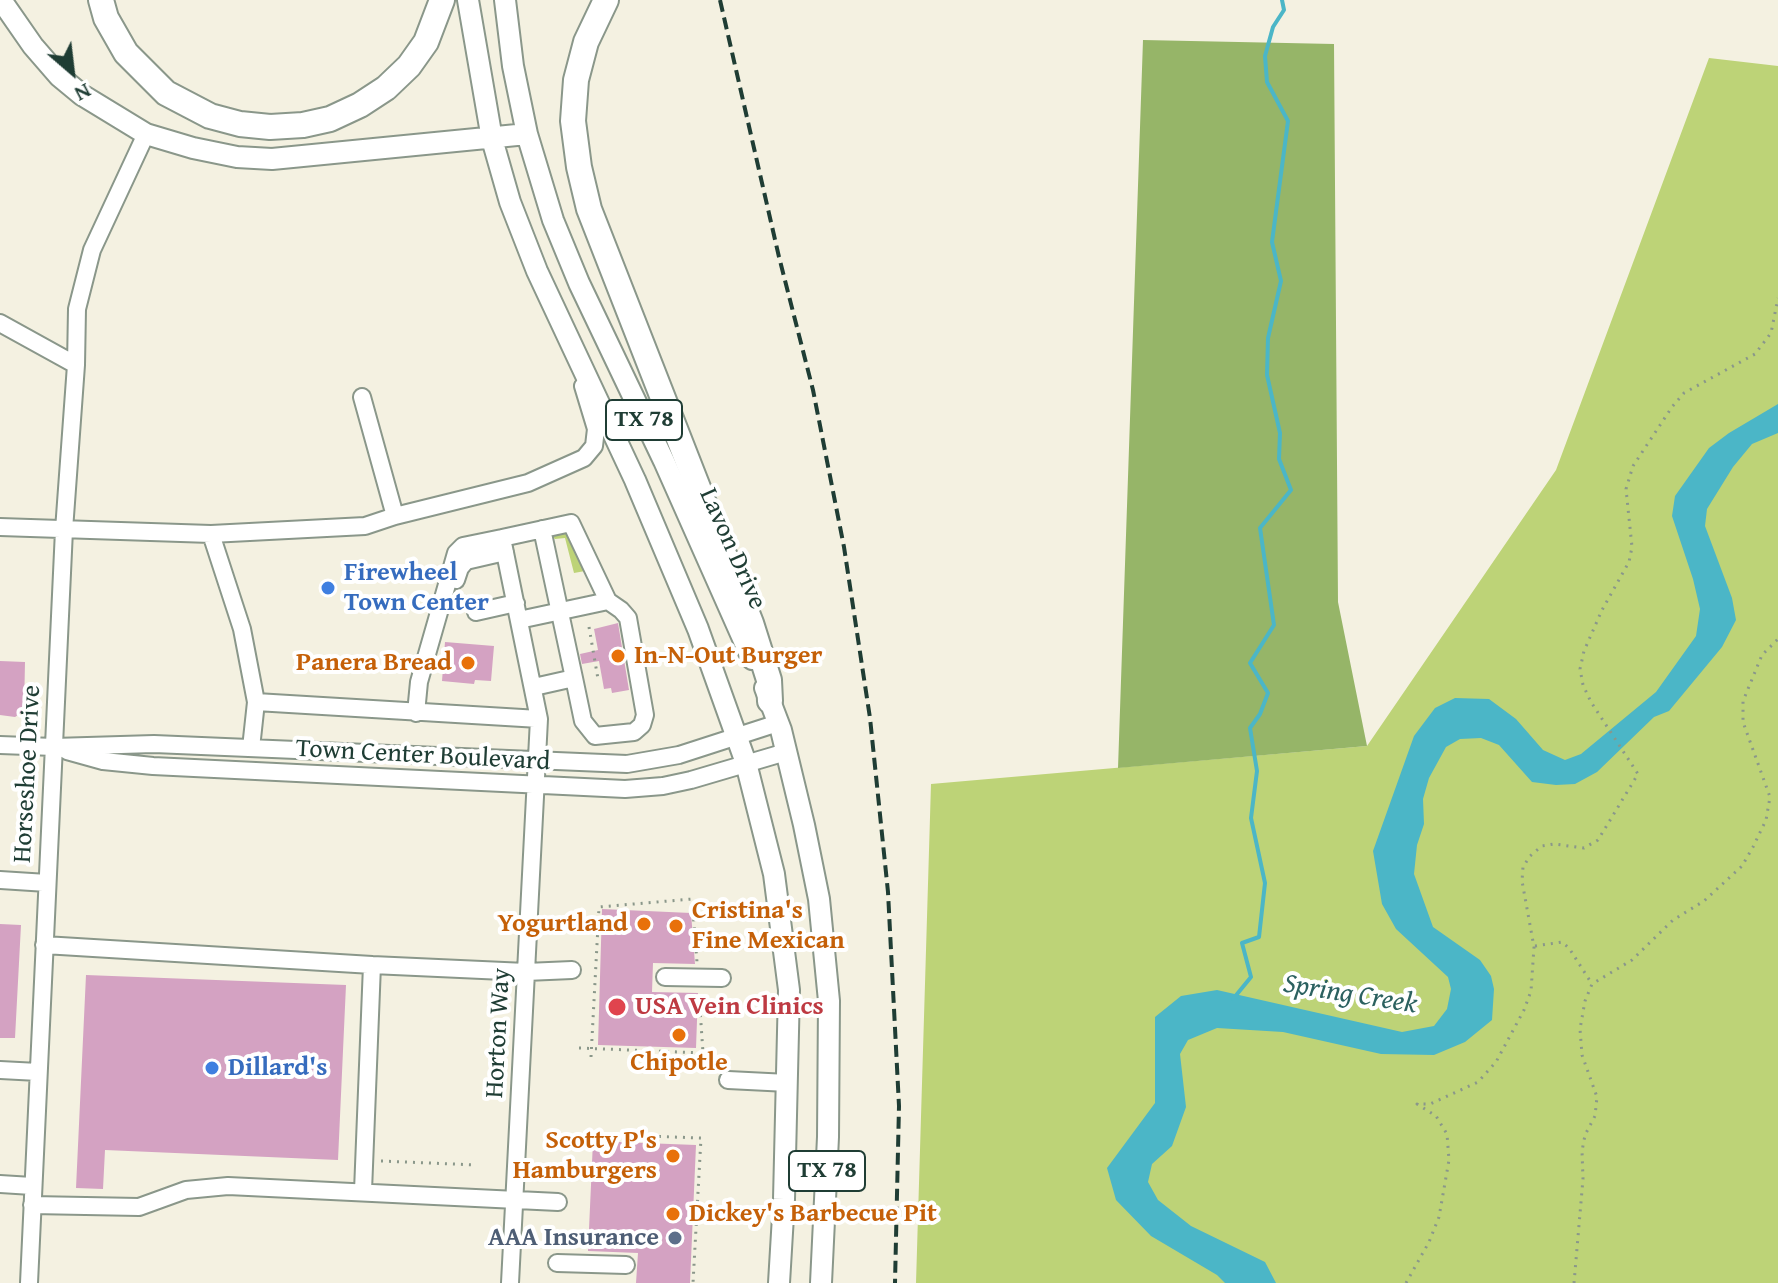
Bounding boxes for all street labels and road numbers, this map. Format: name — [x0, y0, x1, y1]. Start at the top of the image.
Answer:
road number: TX 78 — [606, 400, 682, 440]
street label: Lavon Drive — [692, 484, 772, 614]
street label: Horseshoe Drive — [8, 684, 48, 864]
street label: Town Center Boulevard — [295, 734, 551, 778]
street label: Horton Way — [480, 967, 518, 1099]
road number: TX 78 — [789, 1151, 865, 1191]

